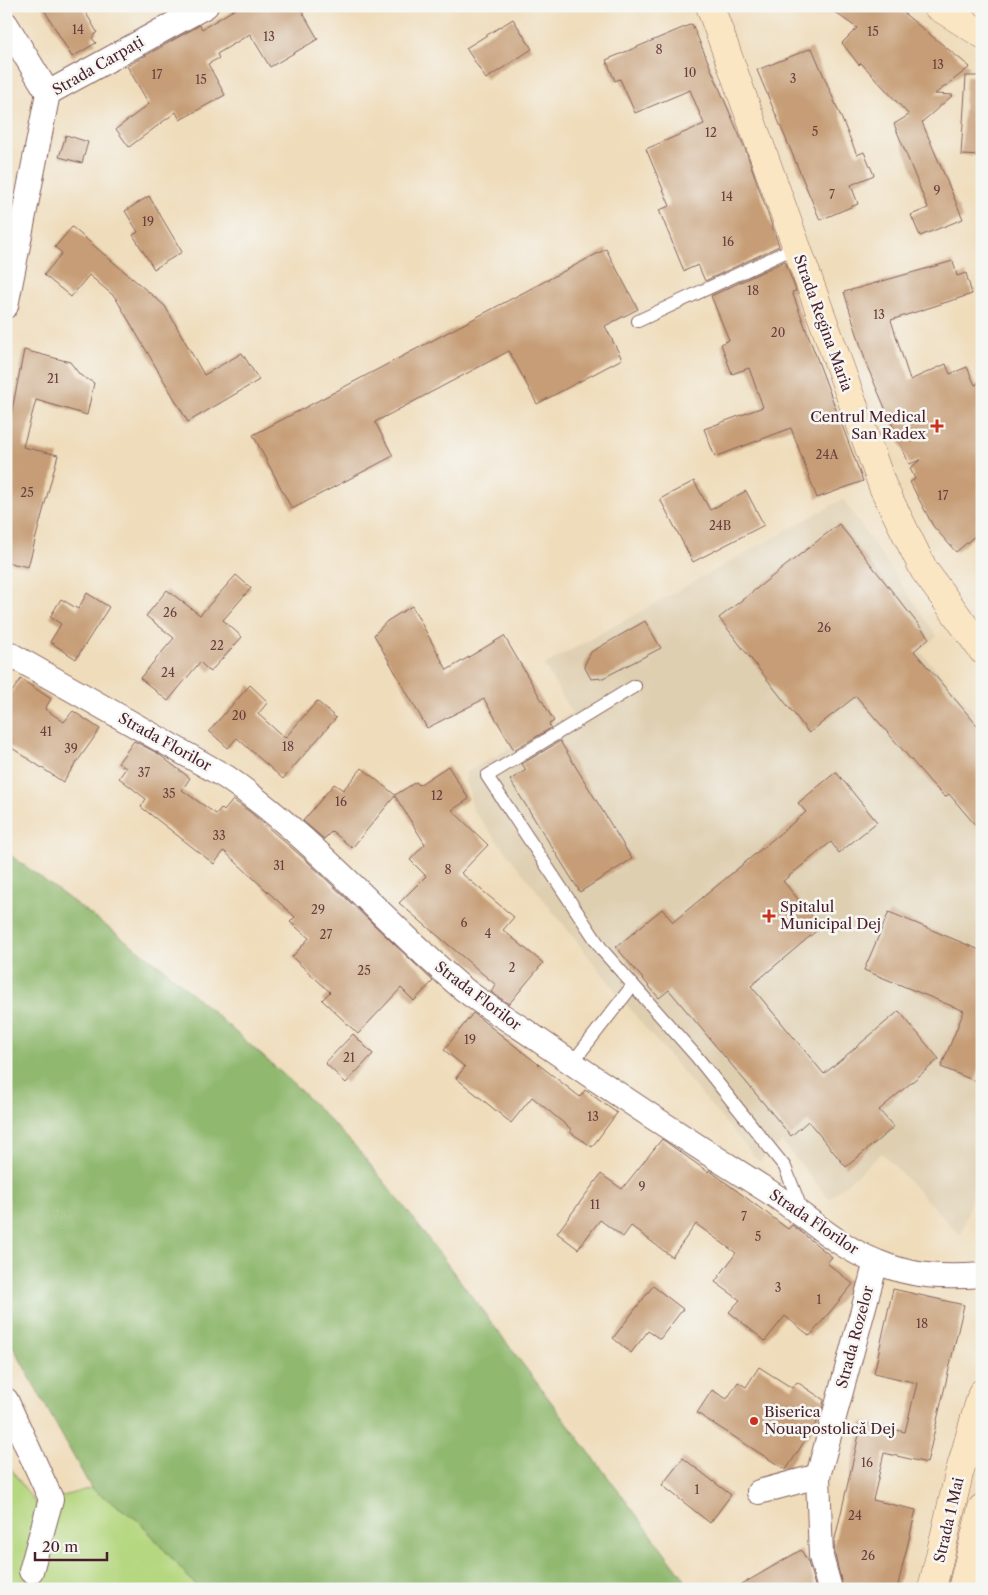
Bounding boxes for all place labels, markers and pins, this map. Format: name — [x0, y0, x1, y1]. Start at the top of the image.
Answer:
place label: Centrul Medical San Radex — [810, 407, 927, 443]
marker: Centrul Medical San Radex — [930, 419, 944, 433]
place label: Spitalul Municipal Dej — [780, 897, 881, 933]
marker: Spitalul Municipal Dej — [762, 909, 776, 923]
place label: Biserica Nouapostolică Dej — [764, 1402, 895, 1438]
marker: Biserica Nouapostolică Dej — [748, 1415, 760, 1427]

